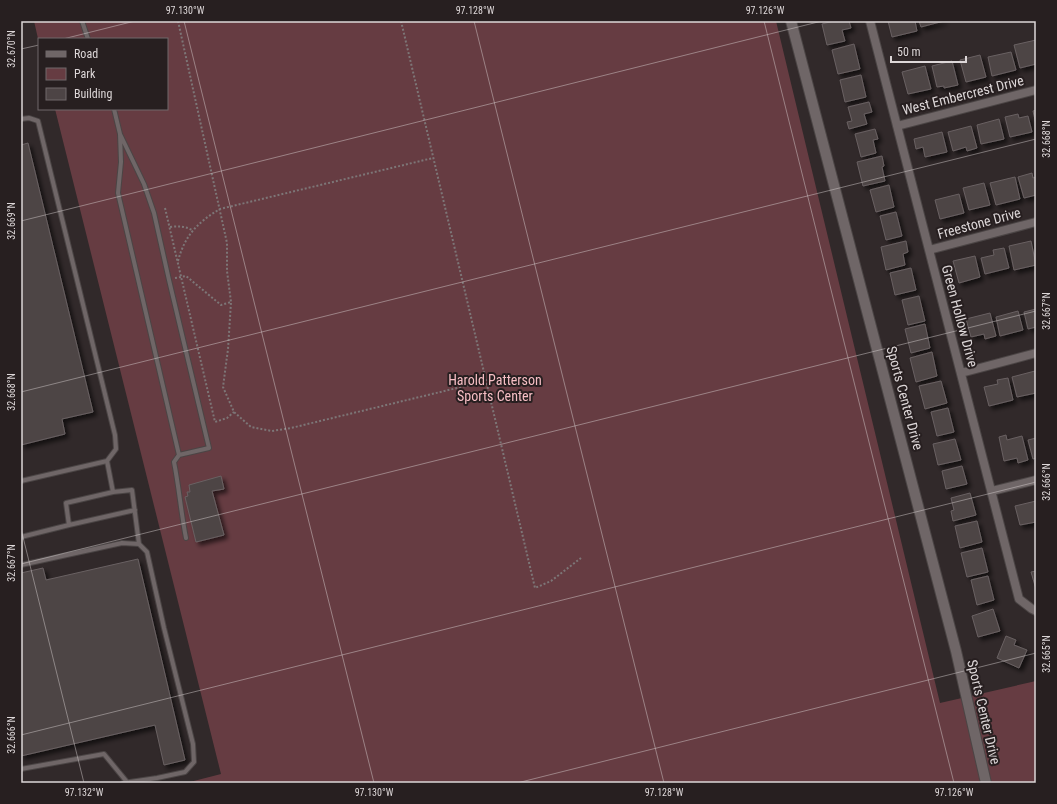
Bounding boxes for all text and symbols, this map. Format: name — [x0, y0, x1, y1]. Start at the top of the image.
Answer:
text: 97.130°W — [166, 5, 205, 16]
text: 97.128°W — [456, 5, 495, 16]
text: 97.126°W — [746, 5, 785, 16]
text: 32.670°N — [6, 30, 17, 68]
legend — [38, 38, 168, 110]
scale bar — [891, 38, 966, 64]
text: 50 m — [897, 45, 921, 59]
text: Road — [74, 47, 98, 61]
text: Park — [74, 67, 96, 81]
street label: West Embercrest Drive — [901, 72, 1026, 118]
text: Building — [74, 87, 112, 101]
text: 32.668°N — [1041, 120, 1052, 158]
text: 32.669°N — [6, 202, 17, 240]
street label: Freestone Drive — [936, 204, 1023, 242]
street label: Green Hollow Drive — [939, 263, 981, 369]
text: 32.667°N — [1041, 292, 1052, 330]
street label: Sports Center Drive — [883, 344, 927, 452]
park label: Harold Patterson Sports Center — [448, 372, 542, 404]
text: 32.668°N — [6, 373, 17, 411]
text: 32.666°N — [1041, 463, 1052, 501]
text: 32.667°N — [6, 544, 17, 582]
text: 32.665°N — [1041, 635, 1052, 673]
street label: Sports Center Drive — [964, 658, 1004, 766]
text: 32.666°N — [6, 716, 17, 754]
text: 97.132°W — [65, 787, 104, 798]
text: 97.130°W — [355, 787, 394, 798]
text: 97.128°W — [645, 787, 684, 798]
text: 97.126°W — [935, 787, 974, 798]

